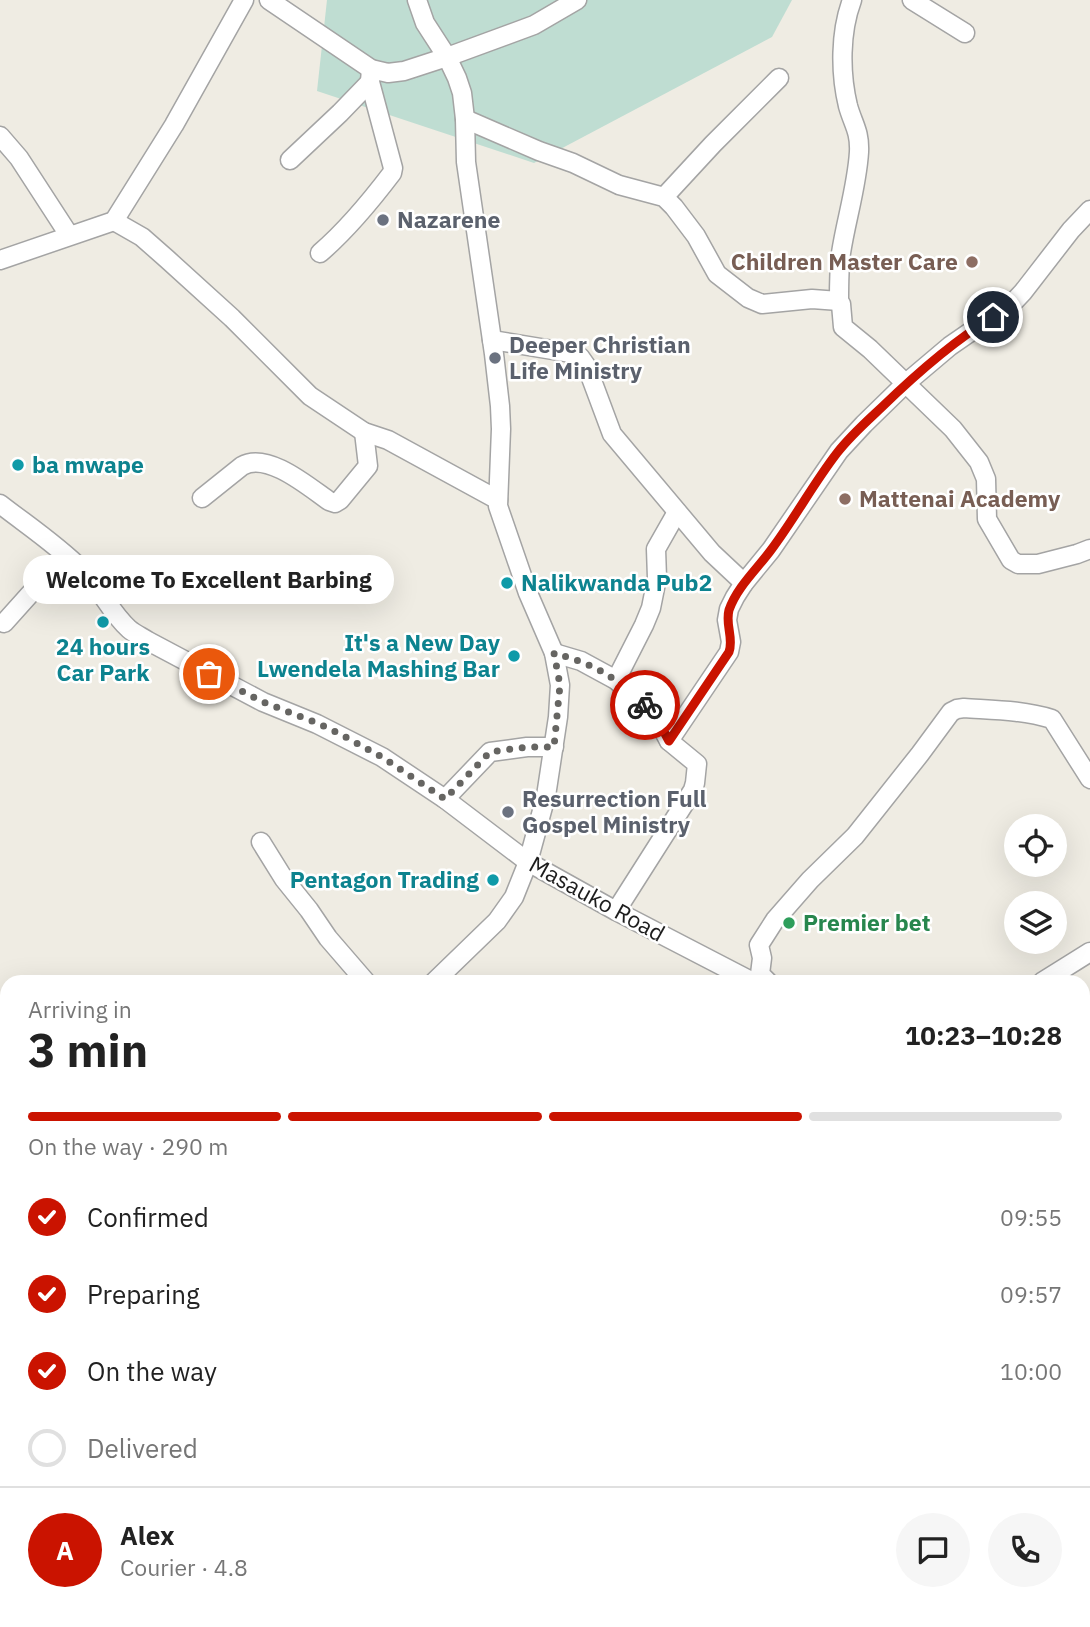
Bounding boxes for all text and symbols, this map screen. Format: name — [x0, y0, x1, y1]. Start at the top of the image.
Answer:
place label: Nazarene — [397, 204, 501, 234]
marker: Nazarene — [375, 212, 391, 228]
place label: Children Master Care — [731, 246, 958, 276]
marker: Children Master Care — [964, 254, 980, 270]
pin — [963, 287, 1023, 347]
icon: home — [974, 298, 1012, 336]
place label: Deeper Christian Life Ministry — [509, 329, 691, 385]
marker: Deeper Christian Life Ministry — [487, 350, 503, 366]
place label: ba mwape — [32, 449, 144, 479]
marker: ba mwape — [10, 457, 26, 473]
place label: Mattenai Academy — [859, 483, 1061, 513]
marker: Mattenai Academy — [837, 491, 853, 507]
callout: Welcome To Excellent Barbing — [24, 555, 394, 604]
text: Welcome To Excellent Barbing — [45, 564, 372, 594]
place label: Nalikwanda Pub2 — [521, 567, 712, 597]
marker: Nalikwanda Pub2 — [499, 575, 515, 591]
marker: 24 hours Car Park — [95, 614, 111, 630]
place label: It's a New Day Lwendela Mashing Bar — [257, 627, 501, 683]
place label: 24 hours Car Park — [56, 631, 150, 687]
pin — [179, 644, 239, 704]
marker: It's a New Day Lwendela Mashing Bar — [506, 648, 522, 664]
icon: bag — [190, 655, 228, 693]
courier — [610, 670, 680, 740]
icon: bike — [626, 686, 664, 724]
place label: Resurrection Full Gospel Ministry — [522, 783, 707, 839]
marker: Resurrection Full Gospel Ministry — [500, 804, 516, 820]
map controls — [1004, 814, 1067, 954]
button: locate — [1004, 814, 1067, 877]
street label: Masauko Road — [524, 849, 671, 948]
place label: Pentagon Trading — [290, 864, 479, 894]
marker: Pentagon Trading — [485, 872, 501, 888]
button: layers — [1004, 891, 1067, 954]
place label: Premier bet — [803, 907, 931, 937]
marker: Premier bet — [781, 915, 797, 931]
text: Arriving in — [28, 994, 132, 1024]
text: 10:23–10:28 — [905, 1018, 1062, 1052]
text: 3 min — [28, 1020, 148, 1080]
text: On the way · 290 m — [28, 1131, 228, 1161]
icon: check — [28, 1198, 66, 1236]
text: Confirmed — [87, 1200, 209, 1234]
text: 09:55 — [1000, 1202, 1062, 1232]
icon: check — [28, 1275, 66, 1313]
text: Preparing — [87, 1277, 200, 1311]
text: 09:57 — [1000, 1279, 1062, 1309]
icon: check — [28, 1352, 66, 1390]
text: On the way — [87, 1354, 217, 1388]
text: 10:00 — [1000, 1356, 1062, 1386]
text: Delivered — [87, 1431, 198, 1465]
button: chat — [896, 1513, 970, 1587]
button: phone — [988, 1513, 1062, 1587]
text: Alex — [120, 1518, 174, 1552]
text: A — [56, 1533, 74, 1567]
text: Courier · 4.8 — [120, 1552, 248, 1582]

